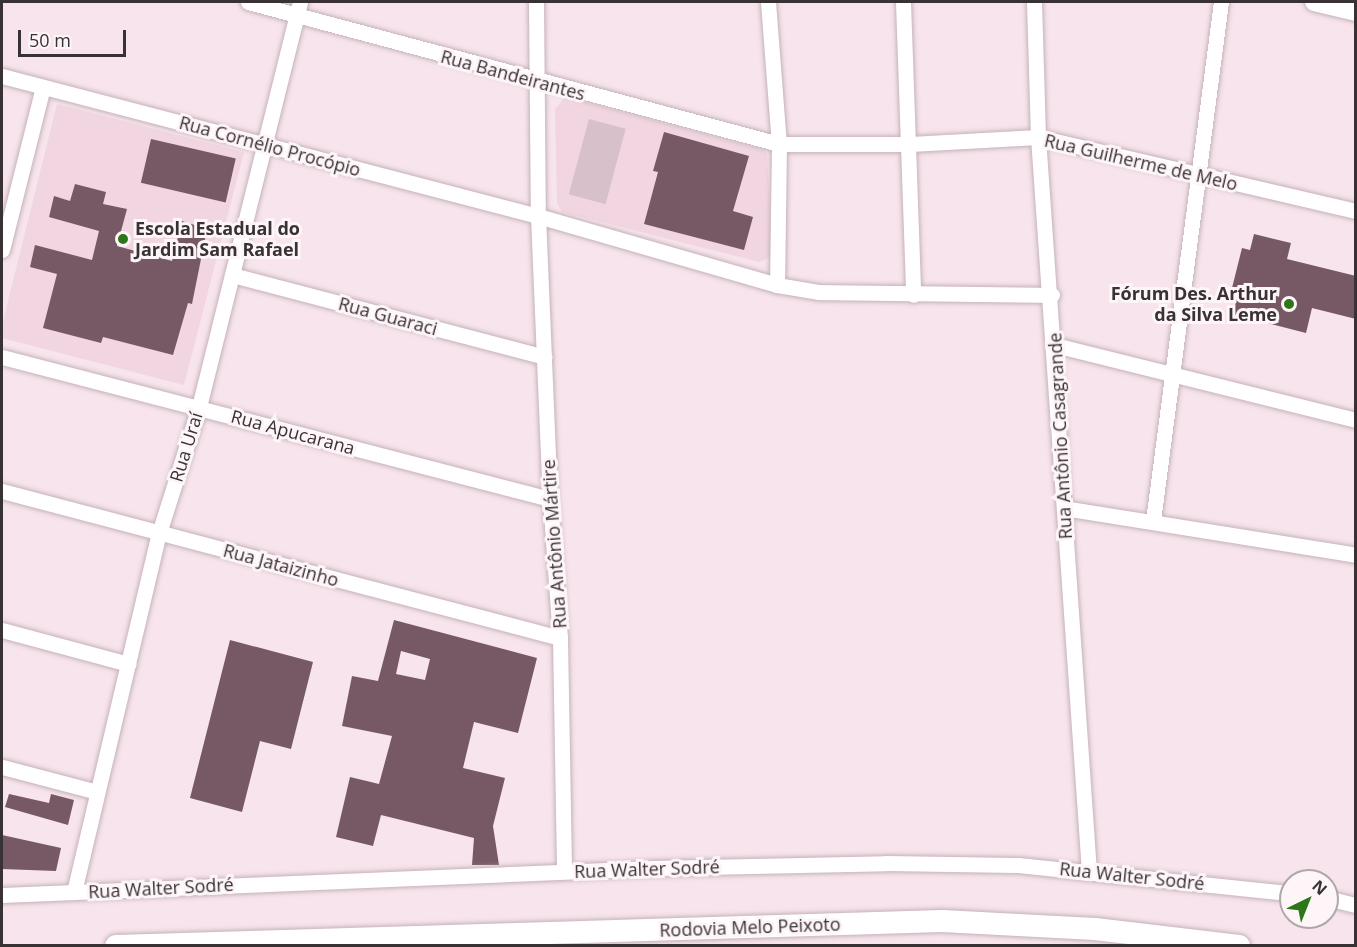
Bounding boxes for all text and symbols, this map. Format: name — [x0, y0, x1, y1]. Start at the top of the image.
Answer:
scale bar — [21, 18, 129, 56]
text: 50 m — [29, 28, 71, 52]
street label: Rua Bandeirantes — [438, 45, 588, 105]
street label: Rua Cornélio Procópio — [177, 111, 363, 181]
street label: Rua Guilherme de Melo — [1042, 129, 1240, 195]
place label: Escola Estadual do Jardim Sam Rafael — [135, 218, 300, 260]
marker: Escola Estadual do Jardim Sam Rafael — [116, 232, 130, 246]
place label: Fórum Des. Arthur da Silva Leme — [1111, 283, 1277, 326]
street label: Rua Guaraci — [336, 292, 440, 340]
marker: Fórum Des. Arthur da Silva Leme — [1282, 297, 1296, 311]
street label: Rua Antônio Casagrande — [1044, 332, 1076, 540]
street label: Rua Apucarana — [229, 405, 357, 459]
street label: Rua Uraí — [165, 409, 207, 485]
street label: Rua Antônio Mártire — [537, 459, 571, 629]
street label: Rua Jataizinho — [221, 539, 341, 591]
street label: Rua Walter Sodré — [574, 856, 720, 882]
street label: Rua Walter Sodré — [1058, 858, 1206, 894]
north arrow — [1279, 869, 1339, 929]
street label: Rua Walter Sodré — [88, 873, 234, 903]
text: N — [1308, 875, 1332, 900]
street label: Rodovia Melo Peixoto — [659, 913, 841, 941]

